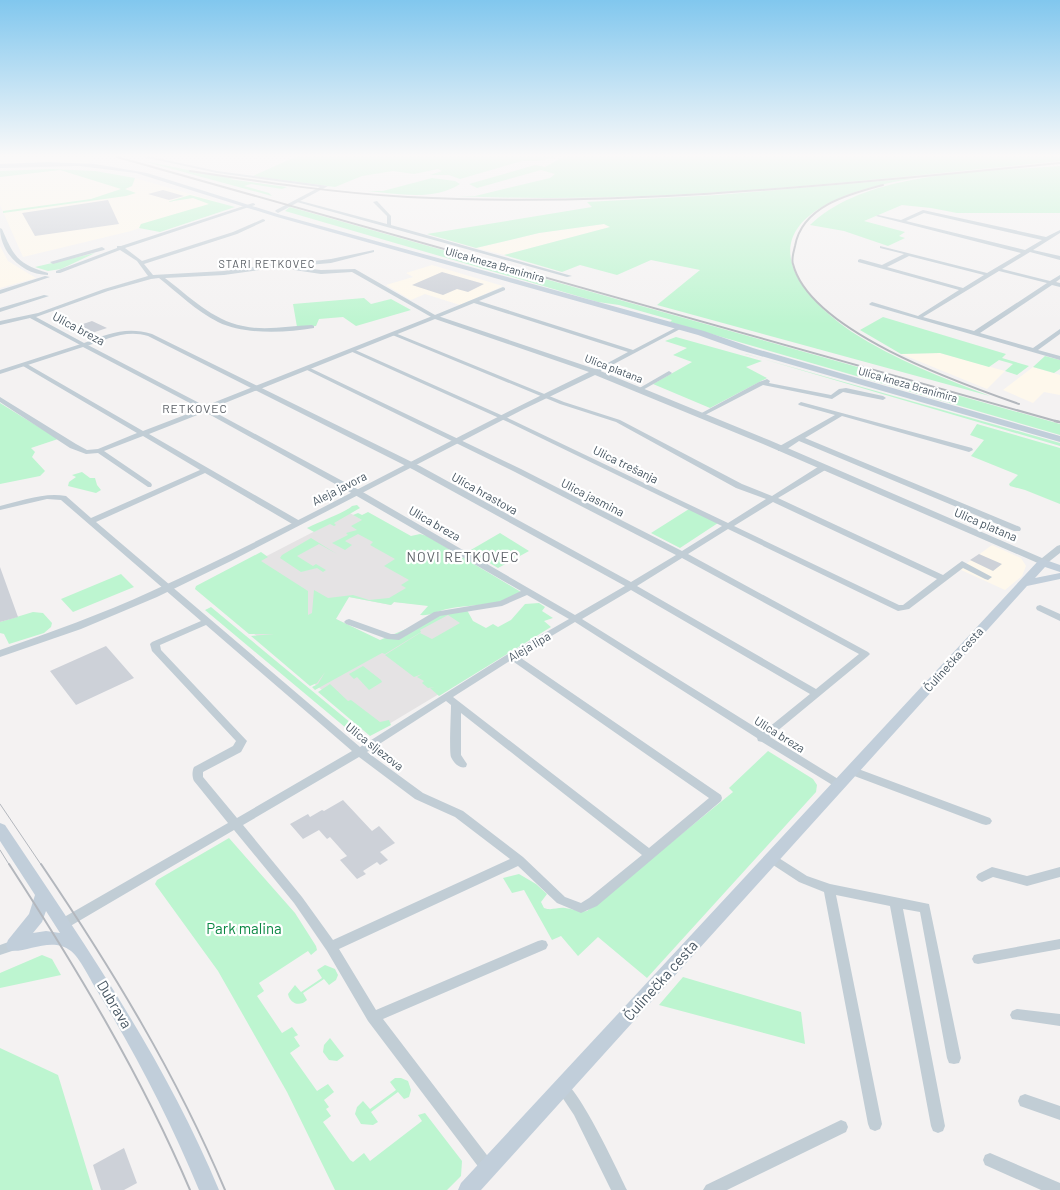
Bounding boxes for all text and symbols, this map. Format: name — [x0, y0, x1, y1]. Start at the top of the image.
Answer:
street label: Ulica kneza Branimira — [444, 244, 546, 284]
district label: STARI RETKOVEC — [219, 257, 315, 270]
street label: Ulica breza — [51, 308, 107, 348]
street label: Ulica platana — [583, 351, 645, 385]
street label: Ulica kneza Branimira — [857, 364, 959, 404]
district label: RETKOVEC — [162, 401, 228, 415]
street label: Ulica trešanja — [591, 442, 661, 486]
street label: Aleja javora — [309, 468, 369, 508]
street label: Ulica hrastova — [450, 469, 520, 517]
street label: Ulica jasmina — [559, 475, 627, 519]
street label: Ulica breza — [407, 503, 463, 543]
street label: Ulica platana — [952, 504, 1020, 544]
district label: NOVI RETKOVEC — [407, 548, 519, 565]
street label: Čulinečka cesta — [920, 624, 986, 694]
street label: Aleja lipa — [505, 628, 553, 664]
street label: Ulica breza — [752, 713, 808, 755]
street label: Ulica sljezova — [343, 719, 407, 773]
park label: Park malina — [206, 919, 282, 937]
street label: Čulinečka cesta — [619, 936, 701, 1024]
street label: Dubrava — [94, 977, 136, 1031]

